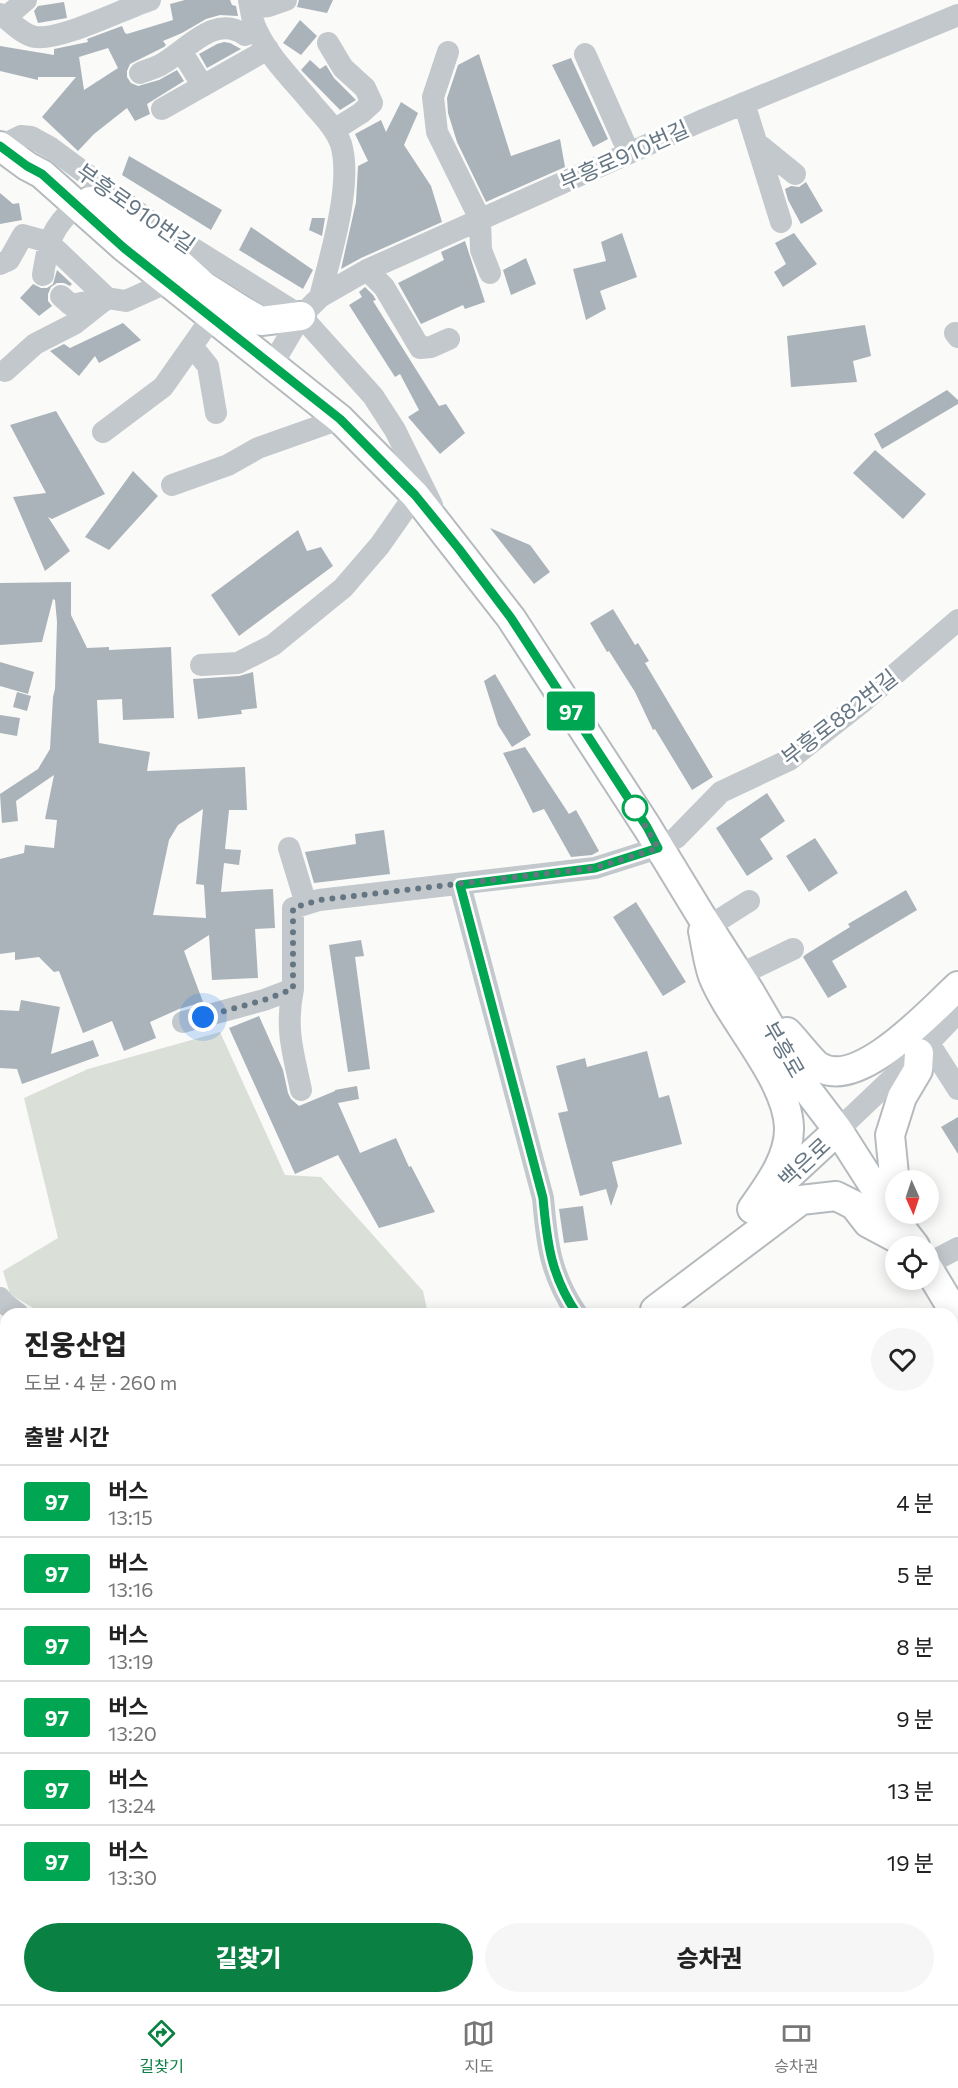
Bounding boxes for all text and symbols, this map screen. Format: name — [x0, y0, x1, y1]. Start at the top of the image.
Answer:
street label: 부흥로910번길 — [555, 115, 693, 195]
street label: 부흥로910번길 — [72, 157, 200, 259]
street label: 부흥로882번길 — [776, 663, 902, 771]
line badge: 97 — [544, 692, 598, 730]
text: 97 — [559, 699, 583, 724]
unlabelled marker — [622, 795, 648, 821]
your location — [188, 1002, 218, 1032]
street label: 부흥로 — [757, 1016, 811, 1082]
street label: 백은로 — [773, 1131, 835, 1193]
north arrow — [885, 1170, 939, 1224]
map controls — [885, 1170, 939, 1290]
button: locate — [885, 1236, 939, 1290]
text: 진웅산업 — [24, 1327, 127, 1361]
button: heart — [871, 1328, 934, 1391]
text: 도보 · 4 분 · 260 m — [24, 1370, 177, 1394]
text: 출발 시간 — [24, 1423, 109, 1450]
text: 버스 — [108, 1477, 148, 1504]
text: 97 — [45, 1489, 69, 1514]
text: 4 분 — [896, 1489, 934, 1516]
text: 13:15 — [108, 1505, 153, 1529]
text: 버스 — [108, 1549, 148, 1576]
text: 97 — [45, 1561, 69, 1586]
text: 5 분 — [897, 1561, 934, 1588]
text: 13:16 — [108, 1577, 153, 1601]
text: 버스 — [108, 1621, 148, 1648]
text: 97 — [45, 1633, 69, 1658]
text: 8 분 — [896, 1633, 934, 1660]
text: 13:19 — [108, 1649, 153, 1673]
text: 버스 — [108, 1693, 148, 1720]
text: 97 — [45, 1705, 69, 1730]
text: 9 분 — [896, 1705, 934, 1732]
text: 13:20 — [108, 1721, 157, 1745]
text: 버스 — [108, 1765, 148, 1792]
text: 97 — [45, 1777, 69, 1802]
text: 13 분 — [888, 1777, 934, 1804]
text: 13:24 — [108, 1793, 155, 1817]
text: 버스 — [108, 1837, 148, 1864]
text: 97 — [45, 1849, 69, 1874]
text: 19 분 — [887, 1849, 934, 1876]
text: 13:30 — [108, 1865, 157, 1889]
button: 길찾기 — [24, 1923, 473, 1992]
button: 승차권 — [485, 1923, 934, 1992]
tab: 길찾기 — [139, 2017, 184, 2077]
tab: 지도 — [462, 2017, 495, 2077]
tab: 승차권 — [774, 2017, 819, 2077]

